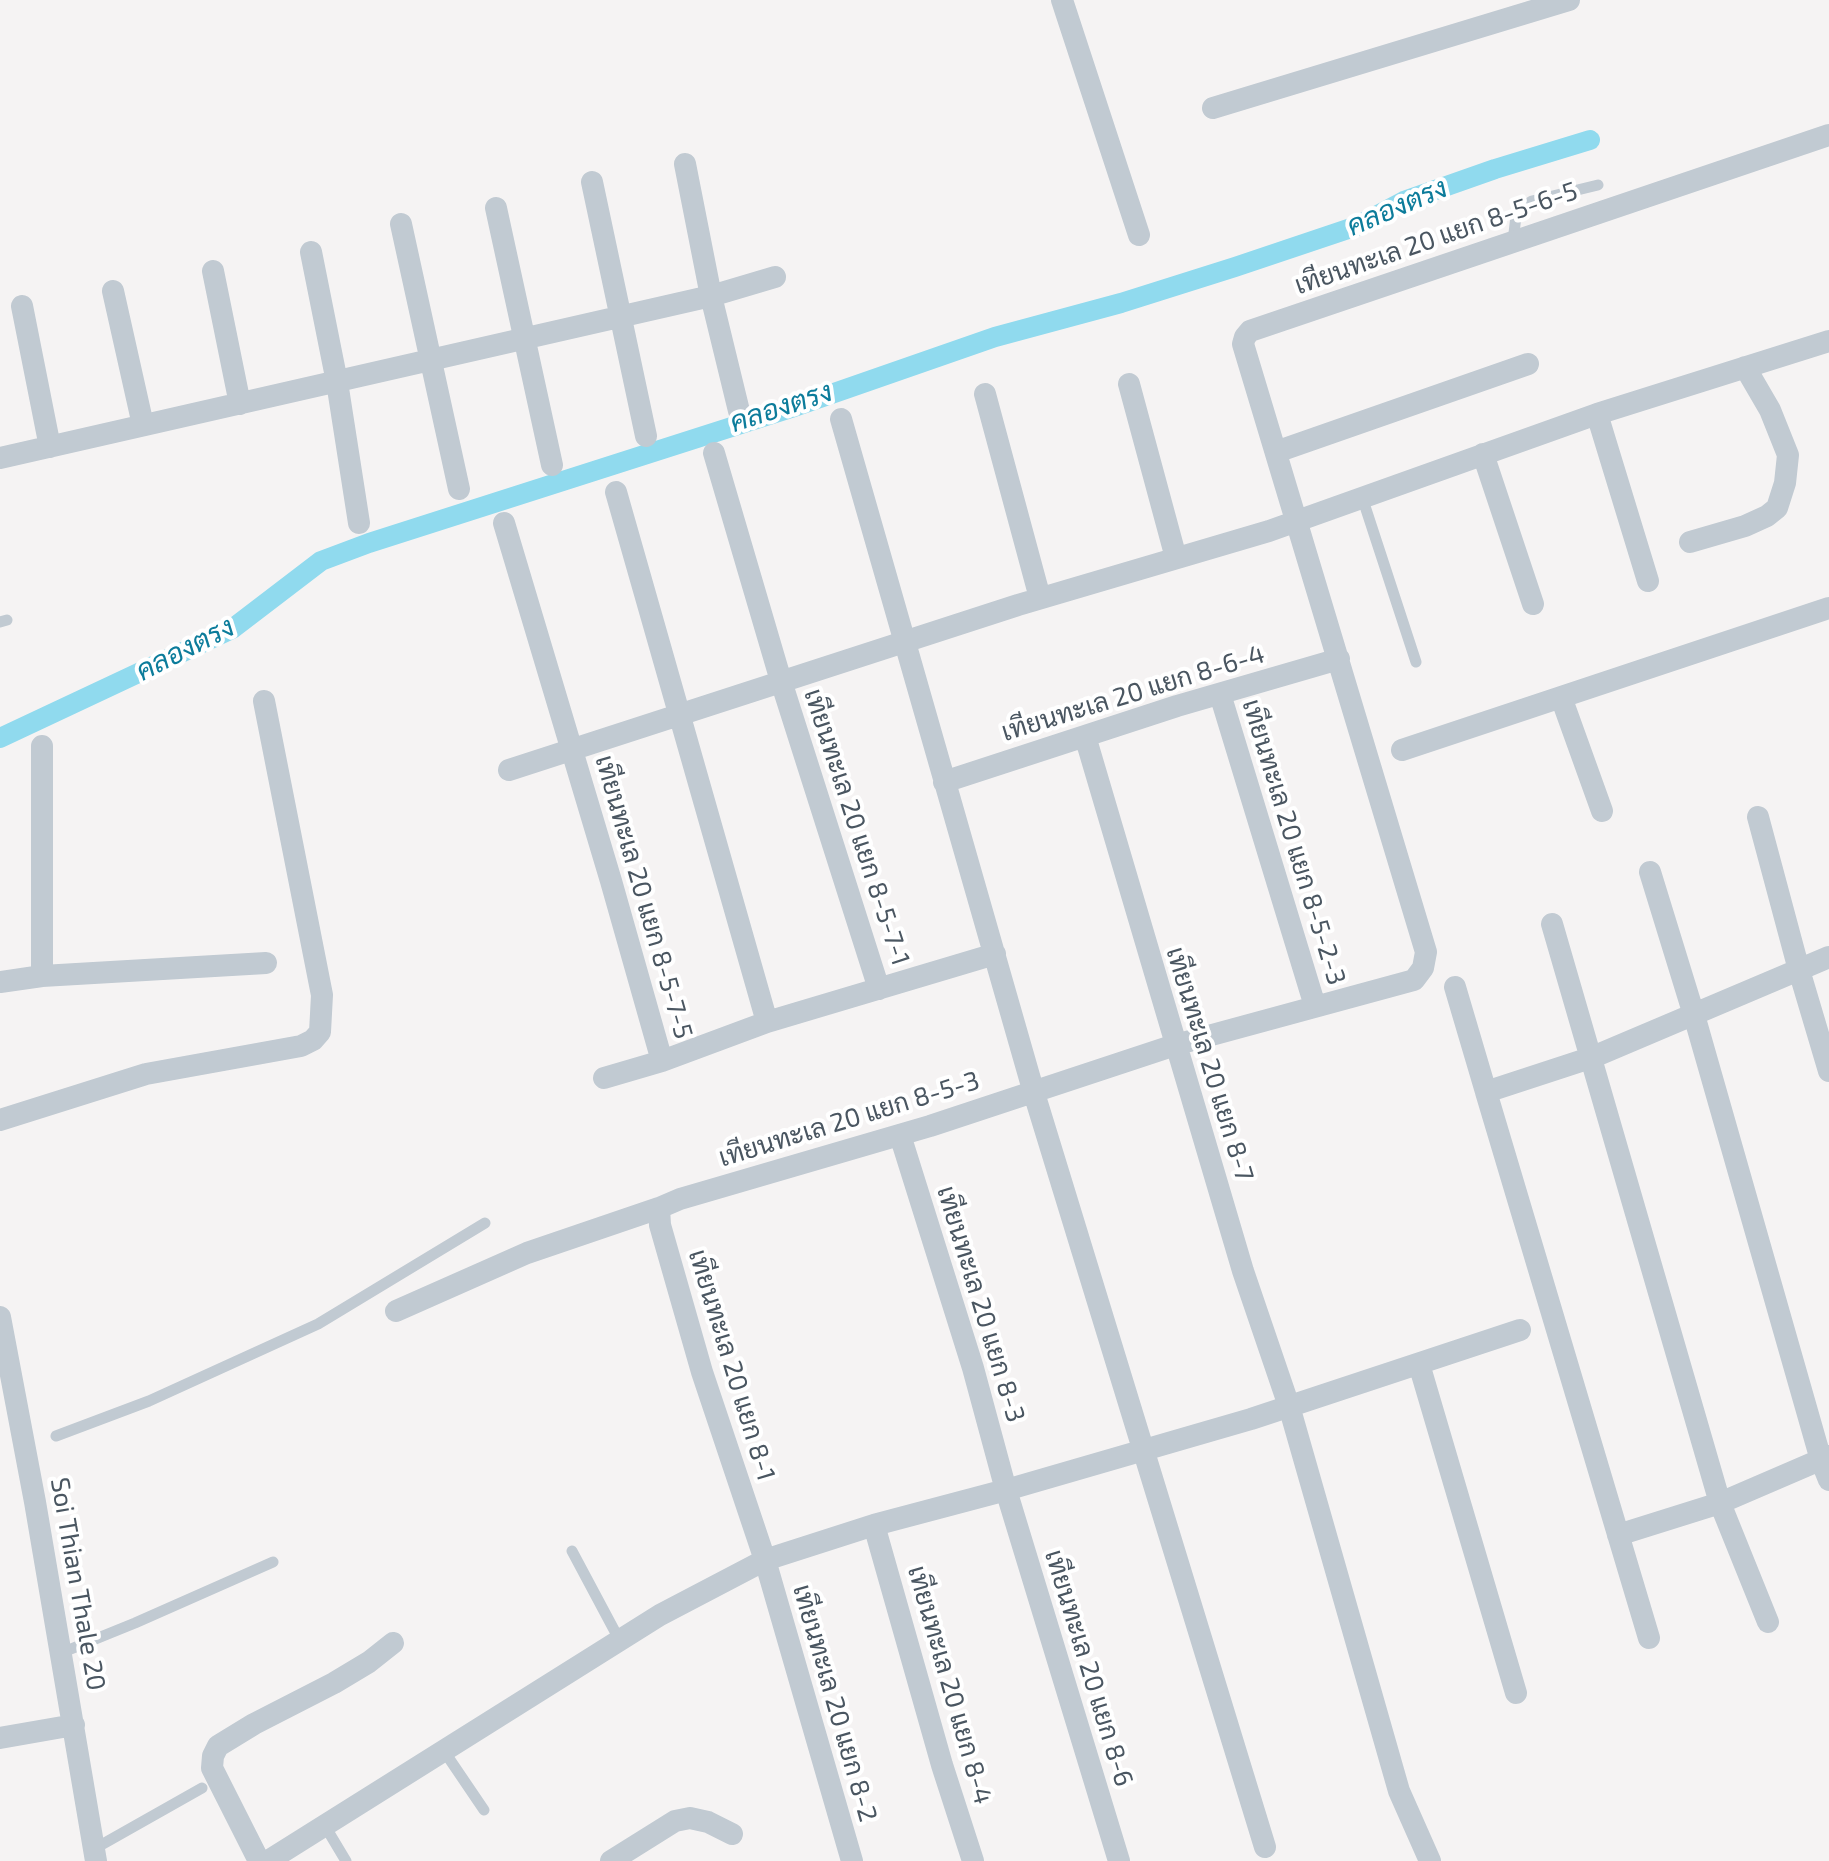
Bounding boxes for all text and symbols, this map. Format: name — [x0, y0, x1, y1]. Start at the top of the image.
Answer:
water label: คลองตรง — [1342, 171, 1452, 243]
street label: เทียนทะเล 20 แยก 8-5-6-5 — [1291, 175, 1581, 301]
water label: คลองตรง — [726, 375, 836, 439]
water label: คลองตรง — [130, 610, 240, 688]
street label: เทียนทะเล 20 แยก 8-6-4 — [998, 638, 1268, 748]
street label: เทียนทะเล 20 แยก 8-5-7-1 — [797, 685, 917, 969]
street label: เทียนทะเล 20 แยก 8-5-2-3 — [1236, 695, 1352, 989]
street label: เทียนทะเล 20 แยก 8-5-7-5 — [589, 752, 699, 1042]
street label: เทียนทะเล 20 แยก 8-7 — [1160, 943, 1260, 1185]
street label: เทียนทะเล 20 แยก 8-5-3 — [715, 1064, 983, 1174]
street label: เทียนทะเล 20 แยก 8-3 — [930, 1182, 1032, 1426]
street label: เทียนทะเล 20 แยก 8-1 — [682, 1246, 782, 1484]
street label: Soi Thian Thale 20 — [44, 1475, 112, 1693]
street label: เทียนทะเล 20 แยก 8-6 — [1038, 1546, 1140, 1790]
street label: เทียนทะเล 20 แยก 8-4 — [901, 1562, 999, 1808]
street label: เทียนทะเล 20 แยก 8-2 — [786, 1581, 884, 1825]

